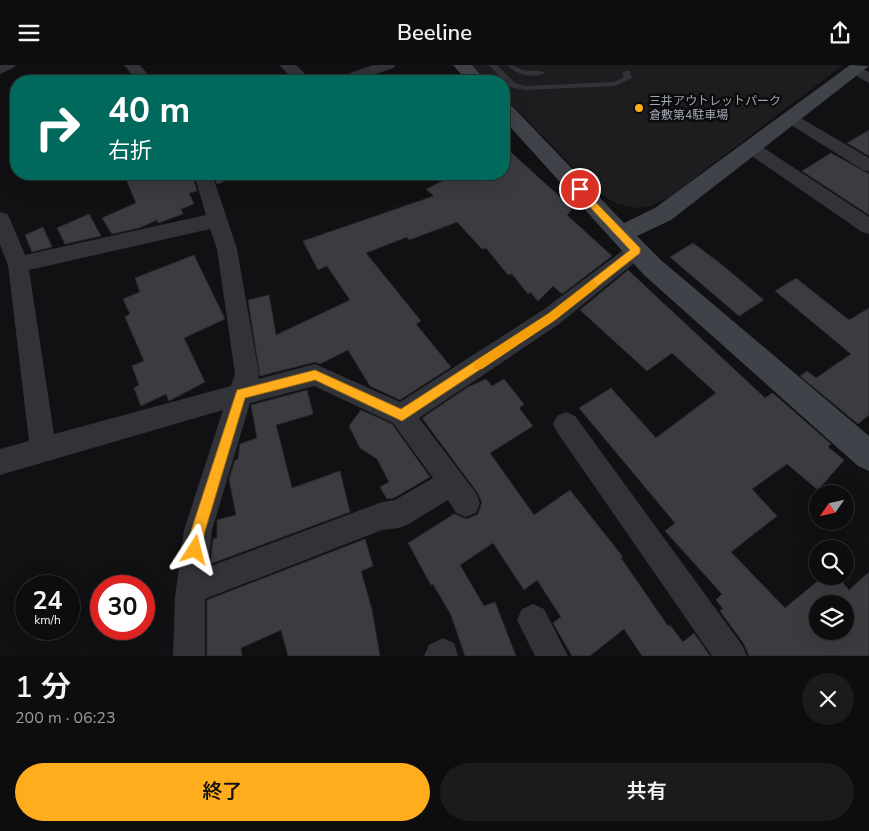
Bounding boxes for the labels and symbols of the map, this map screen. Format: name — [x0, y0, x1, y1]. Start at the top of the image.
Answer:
place label: 三井アウトレットパーク 倉敷第4駐車場 — [649, 93, 781, 123]
marker: 三井アウトレットパーク 倉敷第4駐車場 — [633, 102, 645, 114]
pin — [559, 168, 601, 210]
north arrow — [809, 485, 854, 530]
position arrow — [168, 523, 220, 575]
speed limit sign: 30 — [90, 575, 155, 640]

